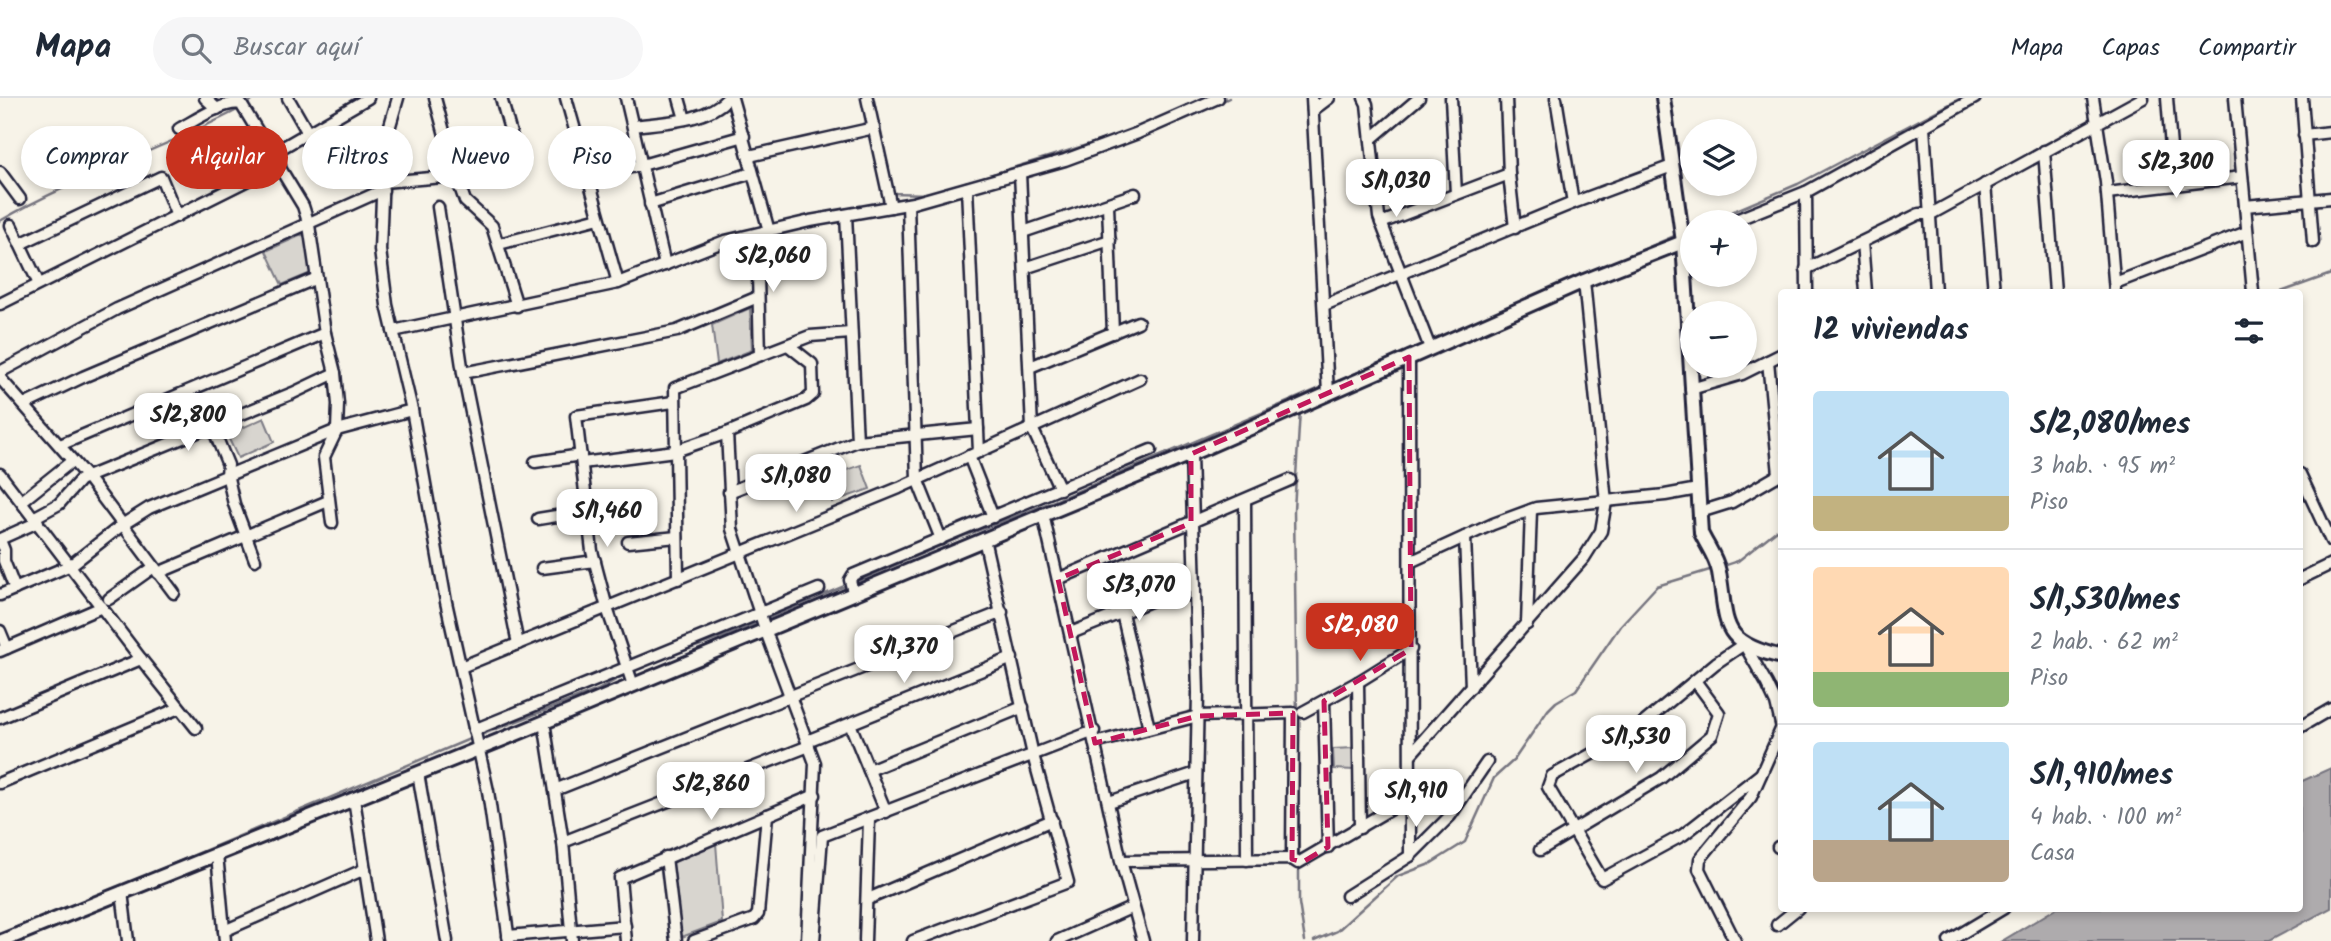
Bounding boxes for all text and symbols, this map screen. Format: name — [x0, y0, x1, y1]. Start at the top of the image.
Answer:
search box — [153, 17, 643, 80]
text: Mapa — [35, 22, 111, 75]
text: Buscar aquí — [233, 27, 360, 69]
icon: search — [177, 29, 215, 67]
text: Mapa — [2011, 29, 2063, 68]
text: Capas — [2101, 29, 2160, 68]
text: Compartir — [2198, 29, 2296, 68]
map controls — [1680, 119, 1757, 378]
button: layers — [1680, 119, 1757, 196]
chip: Comprar — [21, 126, 152, 189]
chip: Alquilar — [166, 126, 288, 189]
chip: Filtros — [302, 126, 413, 189]
chip: Nuevo — [427, 126, 534, 189]
chip: Piso — [548, 126, 636, 189]
pin: S/2,300 — [2111, 140, 2241, 200]
text: S/2,300 — [2139, 145, 2213, 181]
pin: S/1,030 — [1331, 159, 1461, 219]
text: S/1,030 — [1362, 164, 1430, 200]
button: + — [1680, 210, 1757, 287]
pin: S/2,060 — [708, 234, 838, 294]
text: S/2,060 — [736, 239, 810, 275]
button: − — [1680, 301, 1757, 378]
text: 12 viviendas — [1813, 307, 1969, 355]
icon: filters — [2230, 312, 2268, 350]
pin: S/2,800 — [123, 394, 253, 453]
text: S/2,800 — [150, 398, 226, 434]
text: S/2,080/mes — [2030, 401, 2191, 449]
icon: home — [1869, 419, 1953, 503]
text: 3 hab. · 95 m² — [2030, 449, 2175, 485]
pin: S/1,080 — [731, 454, 861, 514]
text: S/1,080 — [761, 459, 831, 495]
text: Piso — [2030, 485, 2068, 521]
pin: S/1,460 — [542, 490, 672, 549]
text: S/1,460 — [573, 494, 641, 530]
pin: S/3,070 — [1074, 564, 1204, 623]
text: S/3,070 — [1103, 568, 1175, 604]
text: S/1,530/mes — [2030, 577, 2181, 625]
icon: home — [1869, 595, 1953, 679]
pin: S/2,080 — [1295, 603, 1425, 663]
text: S/2,080 — [1322, 608, 1398, 644]
text: 2 hab. · 62 m² — [2030, 625, 2178, 661]
pin: S/1,370 — [839, 626, 969, 685]
text: S/1,370 — [870, 630, 938, 666]
text: Piso — [2030, 661, 2068, 697]
pin: S/1,530 — [1571, 716, 1701, 775]
text: S/1,530 — [1602, 720, 1670, 756]
text: S/1,910/mes — [2030, 752, 2173, 800]
pin: S/2,860 — [646, 762, 776, 822]
text: S/2,860 — [673, 767, 749, 803]
pin: S/1,910 — [1351, 770, 1481, 829]
icon: home — [1869, 770, 1953, 854]
text: S/1,910 — [1385, 774, 1447, 810]
text: 4 hab. · 100 m² — [2030, 800, 2181, 836]
text: Casa — [2030, 836, 2075, 872]

